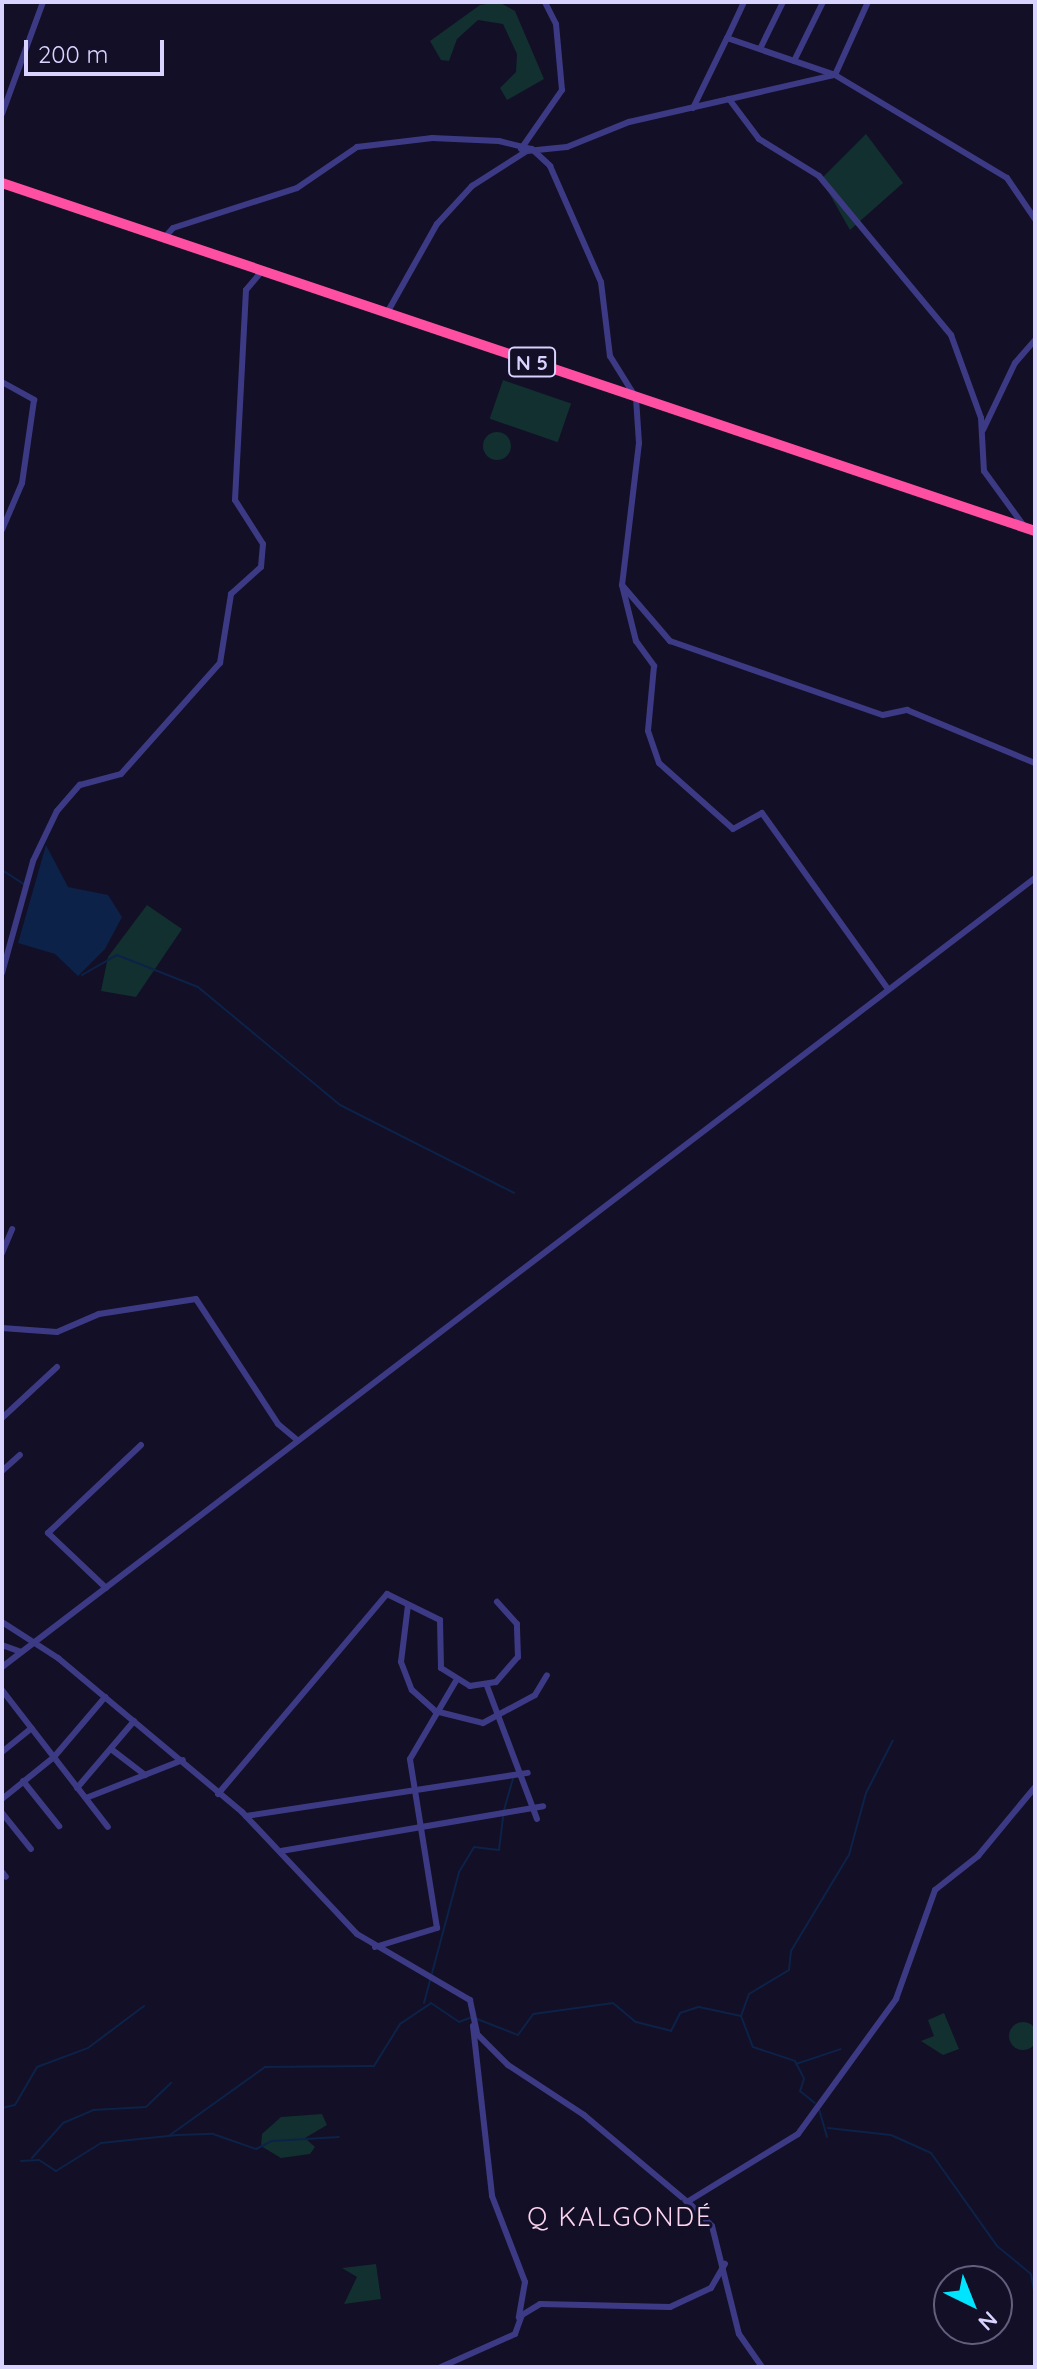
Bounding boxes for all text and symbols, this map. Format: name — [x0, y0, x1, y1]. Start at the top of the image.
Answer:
scale bar — [28, 24, 168, 74]
text: 200 m — [38, 39, 108, 69]
road number: N 5 — [508, 346, 556, 378]
district label: Q KALGONDÉ — [527, 2201, 713, 2233]
north arrow — [933, 2265, 1013, 2345]
text: N — [973, 2305, 1003, 2337]

